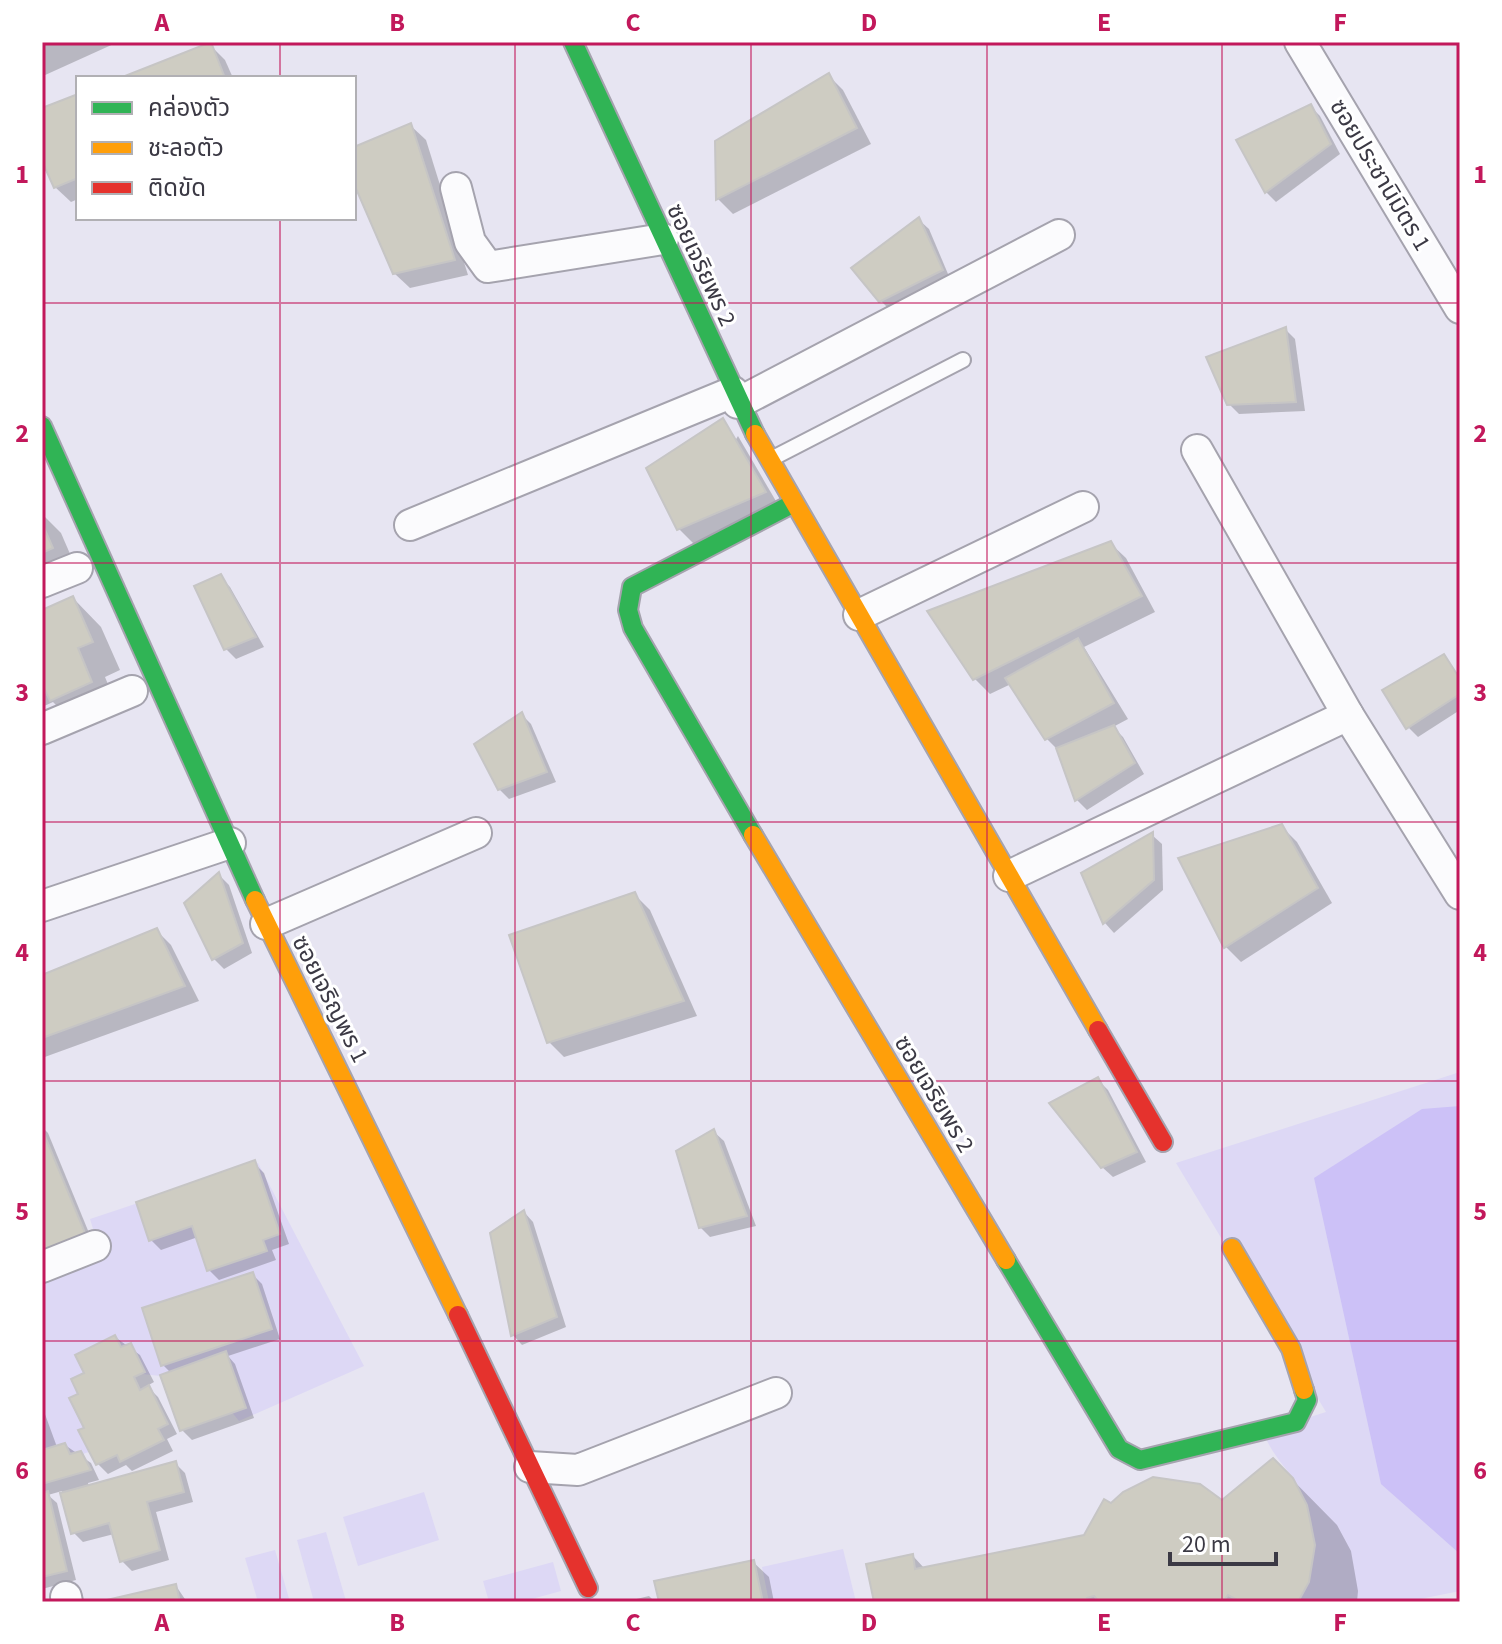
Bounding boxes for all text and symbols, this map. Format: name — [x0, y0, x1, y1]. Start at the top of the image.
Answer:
text: A — [154, 4, 171, 41]
text: B — [389, 4, 405, 41]
text: C — [625, 4, 641, 41]
text: D — [861, 4, 877, 41]
text: E — [1097, 4, 1111, 41]
text: F — [1333, 4, 1347, 41]
legend — [76, 76, 356, 220]
text: คล่องตัว — [148, 91, 230, 126]
street label: ซอยประชานิมิตร 1 — [1321, 92, 1439, 258]
text: ชะลอตัว — [148, 131, 224, 166]
text: 1 — [15, 156, 29, 193]
text: 1 — [1473, 156, 1487, 193]
text: ติดขัด — [148, 171, 206, 206]
street label: ซอยเจริยพร 2 — [657, 198, 745, 332]
text: 2 — [15, 415, 29, 452]
text: 2 — [1473, 415, 1487, 452]
text: 3 — [15, 674, 29, 711]
text: 3 — [1473, 674, 1487, 711]
street label: ซอยเจริญพร 1 — [283, 929, 377, 1069]
text: 4 — [15, 934, 29, 971]
text: 4 — [1473, 934, 1487, 971]
street label: ซอยเจริยพร 2 — [885, 1029, 983, 1159]
text: 5 — [15, 1193, 29, 1230]
text: 5 — [1473, 1193, 1487, 1230]
text: 6 — [15, 1452, 29, 1489]
text: 6 — [1473, 1452, 1487, 1489]
scale bar — [1170, 1516, 1276, 1566]
text: 20 m — [1182, 1527, 1231, 1562]
text: A — [154, 1604, 171, 1641]
text: B — [389, 1604, 405, 1641]
text: C — [625, 1604, 641, 1641]
text: D — [861, 1604, 877, 1641]
text: E — [1097, 1604, 1111, 1641]
text: F — [1333, 1604, 1347, 1641]

